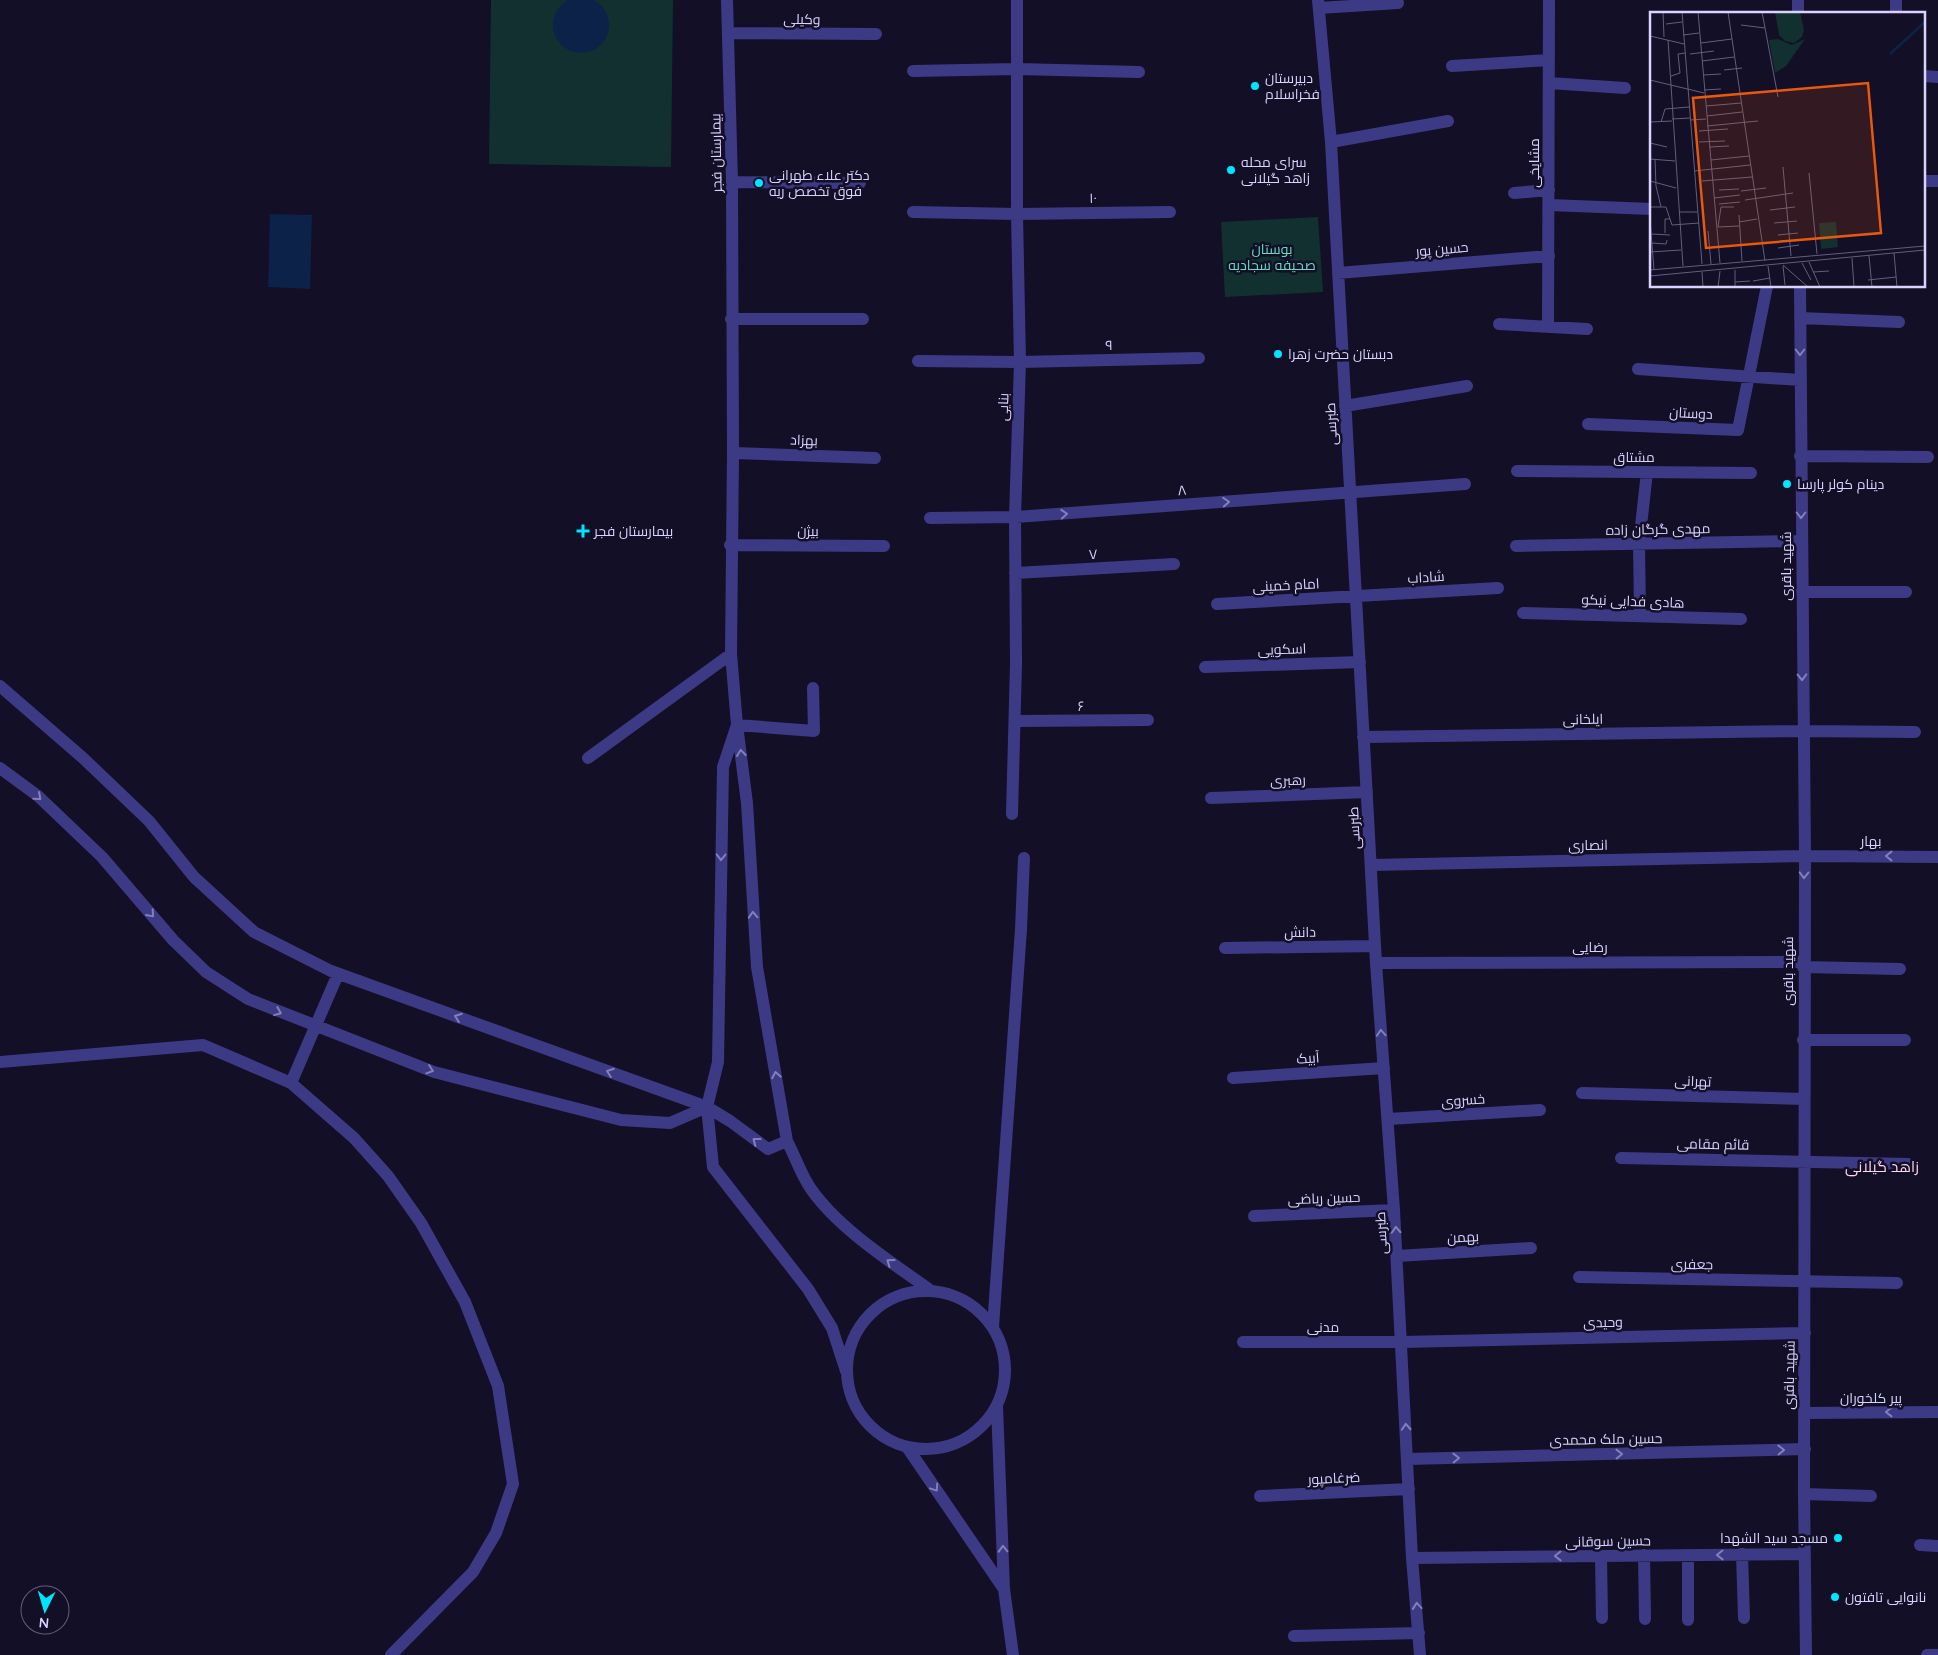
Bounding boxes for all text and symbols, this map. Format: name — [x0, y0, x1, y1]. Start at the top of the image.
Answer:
street label: وکیلی — [783, 10, 821, 28]
inset map — [1650, 12, 1926, 288]
place label: دبیرستان فخراسلام — [1265, 69, 1320, 104]
marker: دبیرستان فخراسلام — [1249, 80, 1261, 92]
street label: بیمارستان فجر — [706, 113, 726, 194]
street label: مشایخی — [1525, 138, 1543, 188]
place label: سرای محله زاهد گیلانی — [1241, 153, 1310, 187]
marker: سرای محله زاهد گیلانی — [1225, 164, 1237, 176]
place label: دکتر علاء طهرانی فوق تخصص ریه — [769, 166, 870, 200]
marker: دکتر علاء طهرانی فوق تخصص ریه — [753, 177, 765, 189]
street label: ۱۰ — [1089, 189, 1097, 207]
street label: حسین پور — [1414, 238, 1469, 261]
park label: بوستان صحیفه سجادیه — [1228, 240, 1316, 274]
street label: ۹ — [1105, 336, 1113, 354]
place label: دبستان حضرت زهرا — [1288, 345, 1393, 363]
marker: دبستان حضرت زهرا — [1272, 348, 1284, 360]
one-way arrow — [1795, 349, 1805, 357]
street label: بنایی — [994, 393, 1012, 421]
street label: طبرسی — [1321, 402, 1341, 446]
street label: دوستان — [1669, 403, 1713, 423]
street label: بهزاد — [790, 431, 818, 449]
street label: مشتاق — [1613, 448, 1655, 466]
place label: دینام کولر پارسا — [1797, 475, 1884, 494]
marker: دینام کولر پارسا — [1781, 478, 1793, 490]
street label: ۸ — [1177, 481, 1187, 499]
one-way arrow — [1222, 496, 1230, 507]
one-way arrow — [1060, 508, 1068, 519]
one-way arrow — [1796, 512, 1806, 519]
street label: مهدی گرگان زاده — [1605, 519, 1711, 539]
place label: بیمارستان فجر — [593, 522, 673, 540]
street label: بیژن — [797, 522, 819, 540]
marker: بیمارستان فجر — [576, 524, 590, 538]
street label: شهید باقری — [1777, 531, 1795, 601]
street label: ۷ — [1088, 545, 1098, 563]
street label: شاداب — [1407, 567, 1445, 587]
street label: امام خمینی — [1252, 574, 1320, 597]
street label: هادی فدایی نیکو — [1581, 590, 1685, 612]
street label: اسکویی — [1257, 639, 1307, 659]
one-way arrow — [1797, 674, 1807, 682]
street label: ۶ — [1077, 697, 1085, 715]
street label: ایلخانی — [1563, 710, 1603, 728]
one-way arrow — [736, 748, 746, 757]
street label: رهبری — [1270, 770, 1306, 790]
one-way arrow — [33, 792, 42, 801]
street label: طبرسی — [1344, 806, 1364, 850]
street label: بهار — [1860, 832, 1881, 850]
street label: انصاری — [1568, 836, 1608, 854]
one-way arrow — [1885, 851, 1893, 861]
one-way arrow — [716, 854, 726, 861]
one-way arrow — [1799, 872, 1809, 879]
one-way arrow — [146, 908, 154, 917]
one-way arrow — [748, 910, 759, 918]
street label: دانش — [1284, 923, 1316, 941]
street label: شهید باقری — [1779, 936, 1797, 1006]
street label: رضایی — [1572, 938, 1608, 956]
one-way arrow — [273, 1005, 282, 1016]
one-way arrow — [454, 1013, 462, 1023]
one-way arrow — [1376, 1028, 1387, 1036]
street label: آبیک — [1296, 1048, 1320, 1068]
one-way arrow — [425, 1064, 434, 1074]
one-way arrow — [607, 1068, 615, 1078]
one-way arrow — [771, 1071, 781, 1080]
street label: تهرانی — [1674, 1071, 1712, 1091]
street label: خسروی — [1440, 1089, 1486, 1111]
street label: قائم مقامی — [1676, 1134, 1750, 1155]
one-way arrow — [753, 1138, 762, 1146]
district label: زاهد گیلانی — [1845, 1157, 1919, 1177]
street label: حسین ریاضی — [1287, 1188, 1361, 1208]
street label: طبرسی — [1371, 1211, 1391, 1255]
one-way arrow — [1390, 1225, 1401, 1233]
street label: بهمن — [1446, 1227, 1480, 1247]
street label: جعفری — [1671, 1255, 1713, 1273]
one-way arrow — [887, 1259, 896, 1267]
street label: وحیدی — [1583, 1313, 1623, 1331]
street label: مدنی — [1307, 1318, 1339, 1336]
street label: شهید باقری — [1779, 1340, 1799, 1410]
street label: پیر کلخوران — [1840, 1389, 1902, 1408]
one-way arrow — [1885, 1407, 1893, 1418]
one-way arrow — [1401, 1422, 1412, 1430]
street label: حسین ملک محمدی — [1549, 1429, 1663, 1449]
one-way arrow — [1778, 1445, 1786, 1455]
one-way arrow — [1615, 1448, 1623, 1459]
one-way arrow — [1453, 1452, 1461, 1463]
street label: ضرغامپور — [1306, 1468, 1361, 1489]
one-way arrow — [929, 1482, 938, 1491]
place label: مسجد سید الشهدا — [1720, 1529, 1828, 1547]
street label: حسین سوقانی — [1565, 1531, 1651, 1551]
marker: مسجد سید الشهدا — [1832, 1532, 1844, 1544]
one-way arrow — [997, 1545, 1008, 1553]
one-way arrow — [1716, 1550, 1724, 1560]
one-way arrow — [1554, 1551, 1562, 1561]
north arrow — [20, 1585, 70, 1635]
place label: نانوایی تافتون — [1845, 1588, 1926, 1606]
marker: نانوایی تافتون — [1829, 1591, 1841, 1603]
one-way arrow — [1411, 1602, 1422, 1610]
text: N — [38, 1614, 50, 1632]

